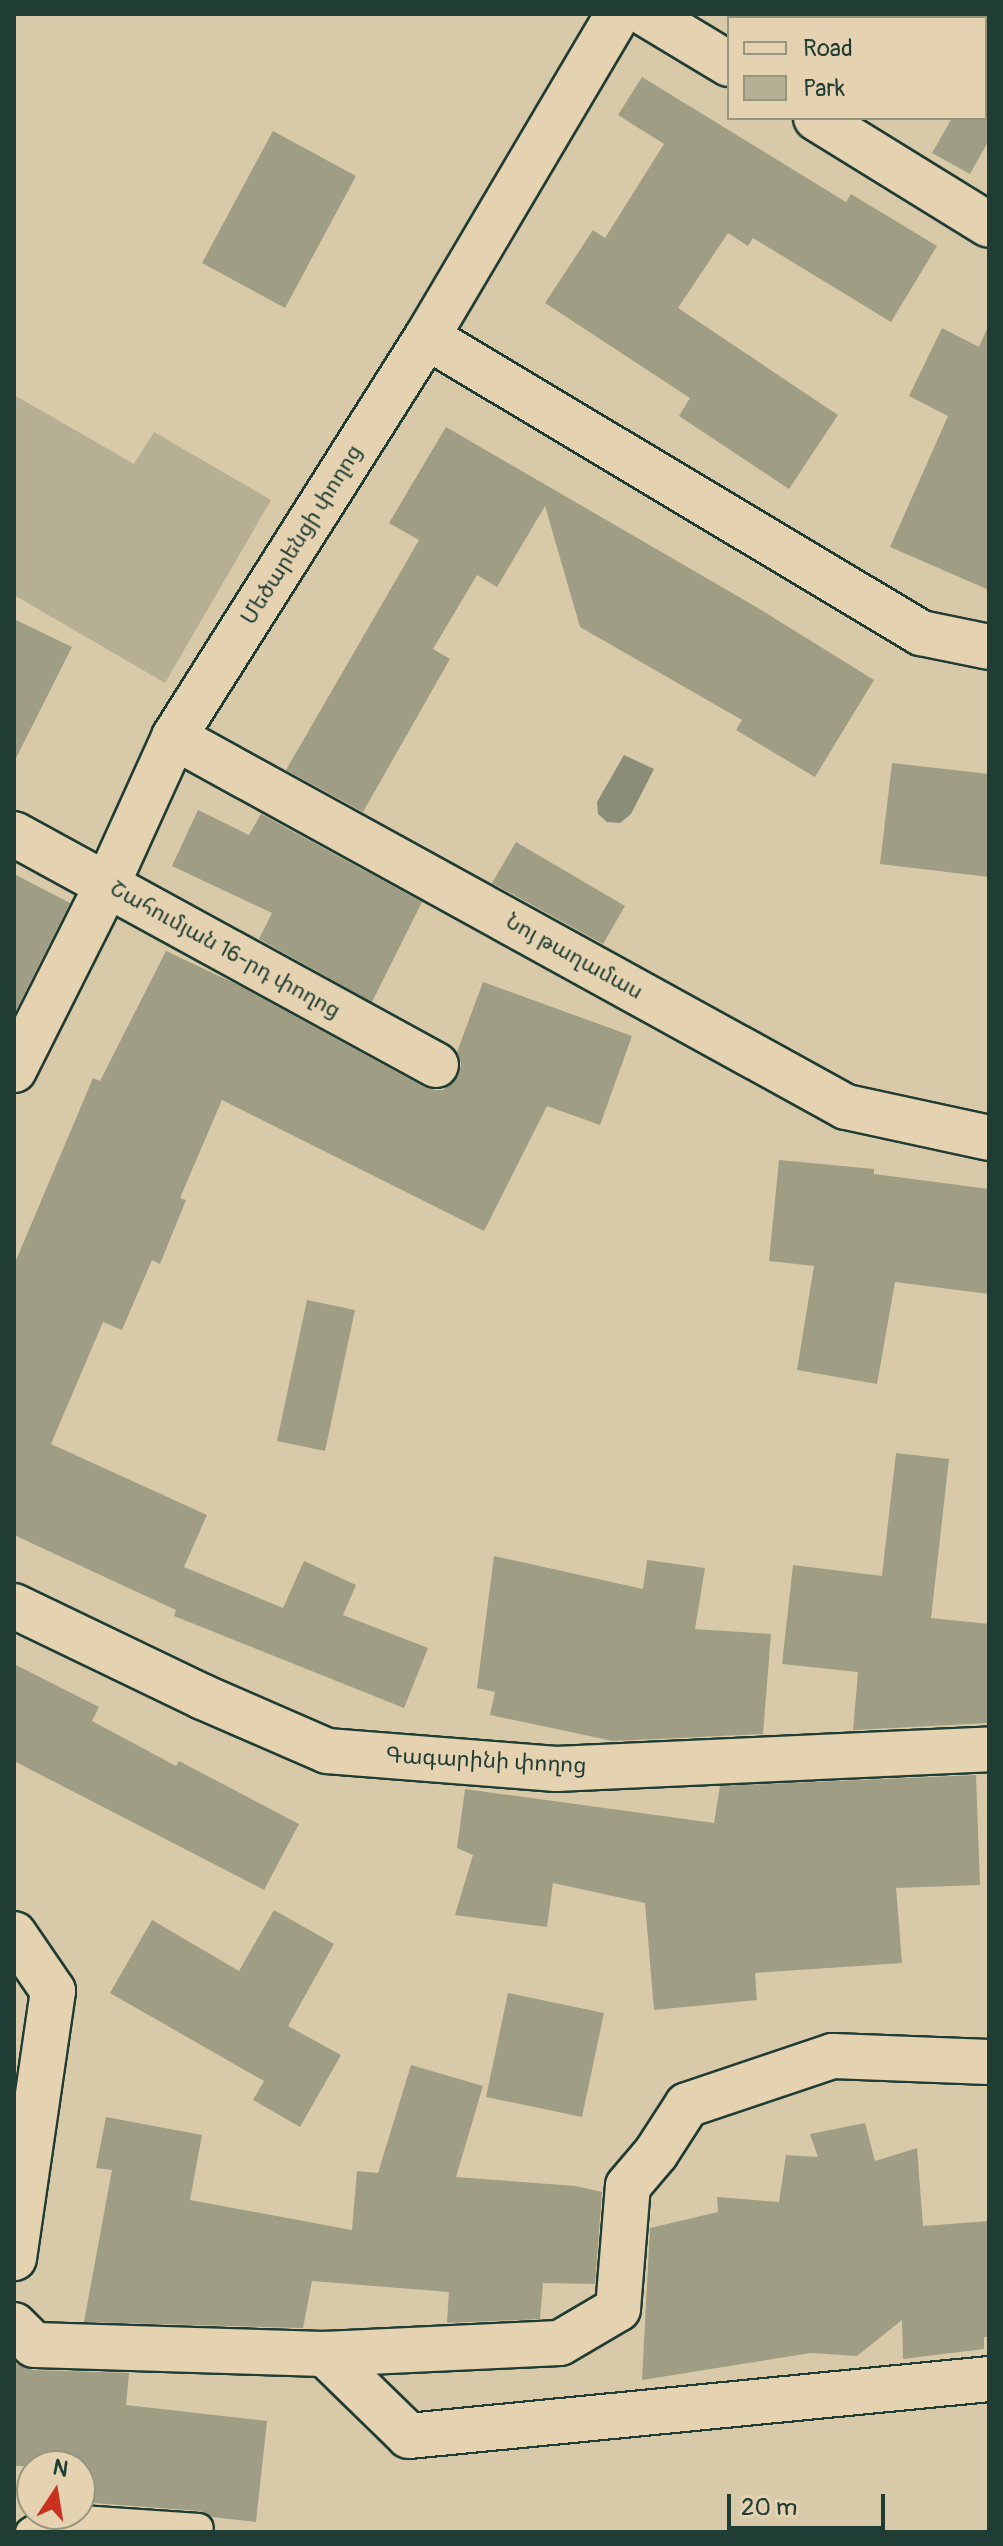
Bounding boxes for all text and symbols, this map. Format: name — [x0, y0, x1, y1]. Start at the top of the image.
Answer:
legend — [727, 16, 987, 120]
text: Road — [803, 34, 853, 63]
text: Park — [803, 74, 845, 103]
street label: Մեծարենցի փողոց — [236, 440, 368, 630]
street label: Շահումյան 16-րդ փողոց — [105, 876, 345, 1024]
street label: Նոյ թաղամաս — [501, 908, 647, 1006]
street label: Գագարինի փողոց — [385, 1743, 587, 1779]
north arrow — [16, 2450, 96, 2530]
text: N — [50, 2453, 71, 2484]
scale bar — [731, 2478, 889, 2528]
text: 20 m — [741, 2493, 797, 2522]

